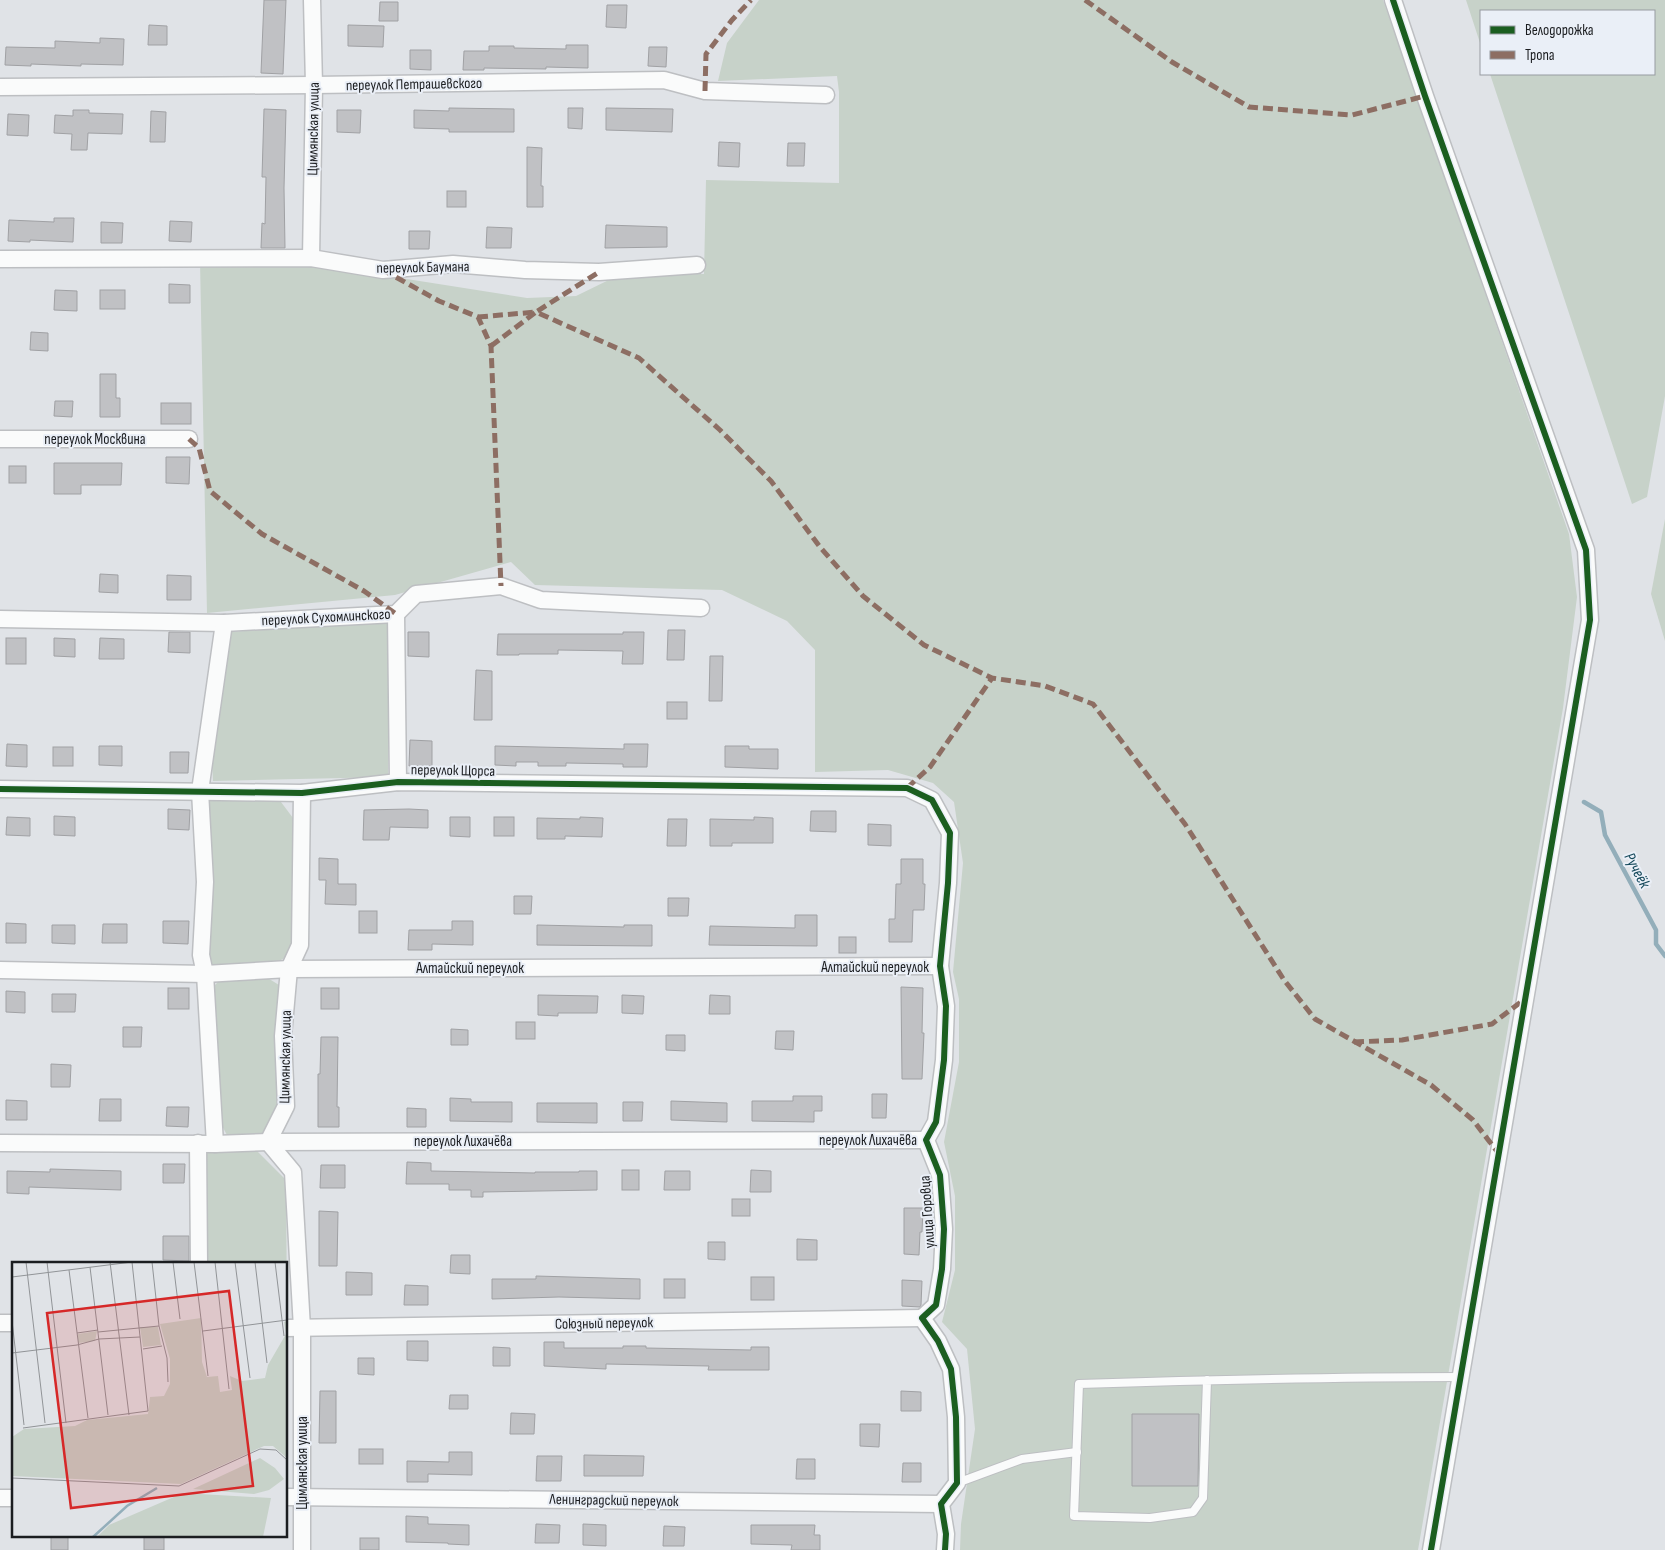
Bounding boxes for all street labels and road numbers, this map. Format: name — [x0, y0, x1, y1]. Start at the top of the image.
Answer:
street label: переулок Петрашевского — [346, 74, 482, 95]
street label: Цимлянская улица — [303, 82, 324, 176]
street label: переулок Баумана — [376, 257, 470, 278]
street label: переулок Москвина — [44, 430, 146, 449]
street label: переулок Сухомлинского — [261, 605, 391, 630]
street label: переулок Щорса — [411, 760, 496, 781]
street label: Алтайский переулок — [820, 958, 929, 977]
street label: Алтайский переулок — [415, 959, 524, 978]
street label: Цимлянская улица — [275, 1010, 296, 1104]
street label: переулок Лихачёва — [819, 1131, 917, 1150]
street label: переулок Лихачёва — [414, 1132, 512, 1151]
street label: улица Горовца — [915, 1175, 940, 1249]
street label: Союзный переулок — [555, 1313, 654, 1334]
street label: Цимлянская улица — [293, 1416, 312, 1510]
street label: Ленинградский переулок — [548, 1490, 679, 1511]

